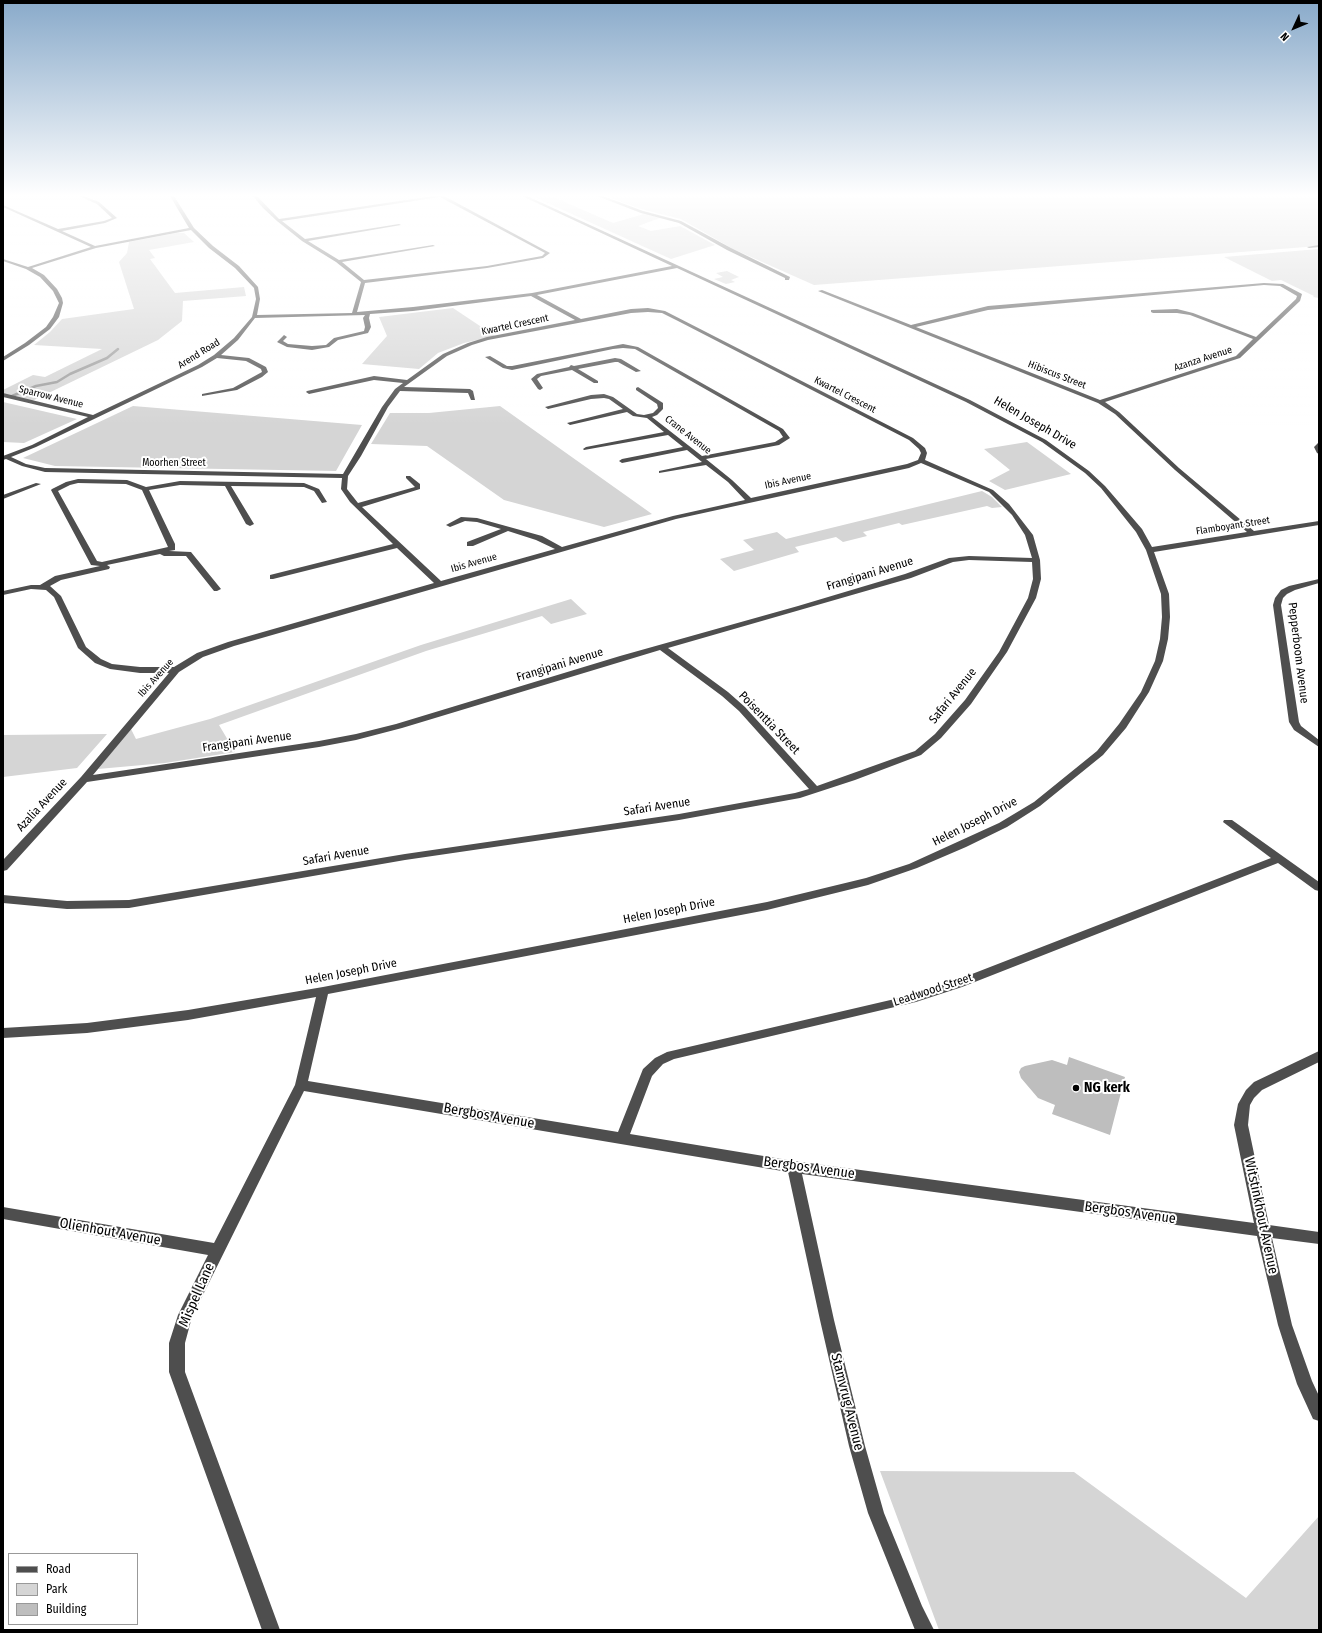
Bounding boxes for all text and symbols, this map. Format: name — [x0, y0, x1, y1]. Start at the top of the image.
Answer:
north arrow — [1274, 8, 1314, 48]
text: N — [1278, 30, 1292, 44]
street label: Kwartel Crescent — [480, 312, 550, 338]
street label: Arend Road — [176, 336, 222, 372]
street label: Azanza Avenue — [1172, 344, 1234, 374]
street label: Hibiscus Street — [1026, 358, 1088, 392]
street label: Kwartel Crescent — [812, 374, 878, 416]
street label: Sparrow Avenue — [18, 383, 84, 411]
street label: Helen Joseph Drive — [991, 394, 1079, 452]
street label: Crane Avenue — [662, 413, 714, 457]
street label: Moorhen Street — [142, 457, 206, 469]
street label: Ibis Avenue — [764, 470, 812, 492]
street label: Flamboyant Street — [1195, 514, 1271, 538]
street label: Ibis Avenue — [450, 551, 498, 575]
street label: Frangipani Avenue — [825, 554, 915, 594]
street label: Pepperboom Avenue — [1285, 602, 1311, 704]
street label: Frangipani Avenue — [515, 645, 605, 685]
street label: Ibis Avenue — [136, 656, 176, 700]
street label: Safari Avenue — [926, 665, 980, 727]
street label: Poisenttia Street — [735, 689, 803, 757]
street label: Frangipani Avenue — [201, 729, 293, 755]
street label: Azalia Avenue — [14, 775, 70, 835]
street label: Helen Joseph Drive — [930, 794, 1020, 850]
street label: Safari Avenue — [623, 795, 691, 819]
street label: Safari Avenue — [302, 843, 370, 869]
street label: Helen Joseph Drive — [622, 895, 716, 927]
street label: Helen Joseph Drive — [304, 956, 398, 988]
street label: Leadwood Street — [892, 970, 974, 1010]
place label: NG kerk — [1084, 1080, 1130, 1096]
marker: NG kerk — [1071, 1083, 1081, 1093]
street label: Bergbos Avenue — [442, 1100, 536, 1132]
street label: Bergbos Avenue — [762, 1153, 856, 1183]
street label: Witstinkhout Avenue — [1240, 1156, 1282, 1276]
street label: Bergbos Avenue — [1083, 1198, 1177, 1228]
street label: Olienhout Avenue — [58, 1215, 162, 1249]
street label: Mispel Lane — [175, 1260, 219, 1330]
street label: Stamvrug Avenue — [827, 1352, 867, 1452]
legend — [8, 1553, 138, 1625]
text: Road — [46, 1562, 71, 1576]
text: Park — [46, 1582, 67, 1596]
text: Building — [46, 1602, 86, 1616]

